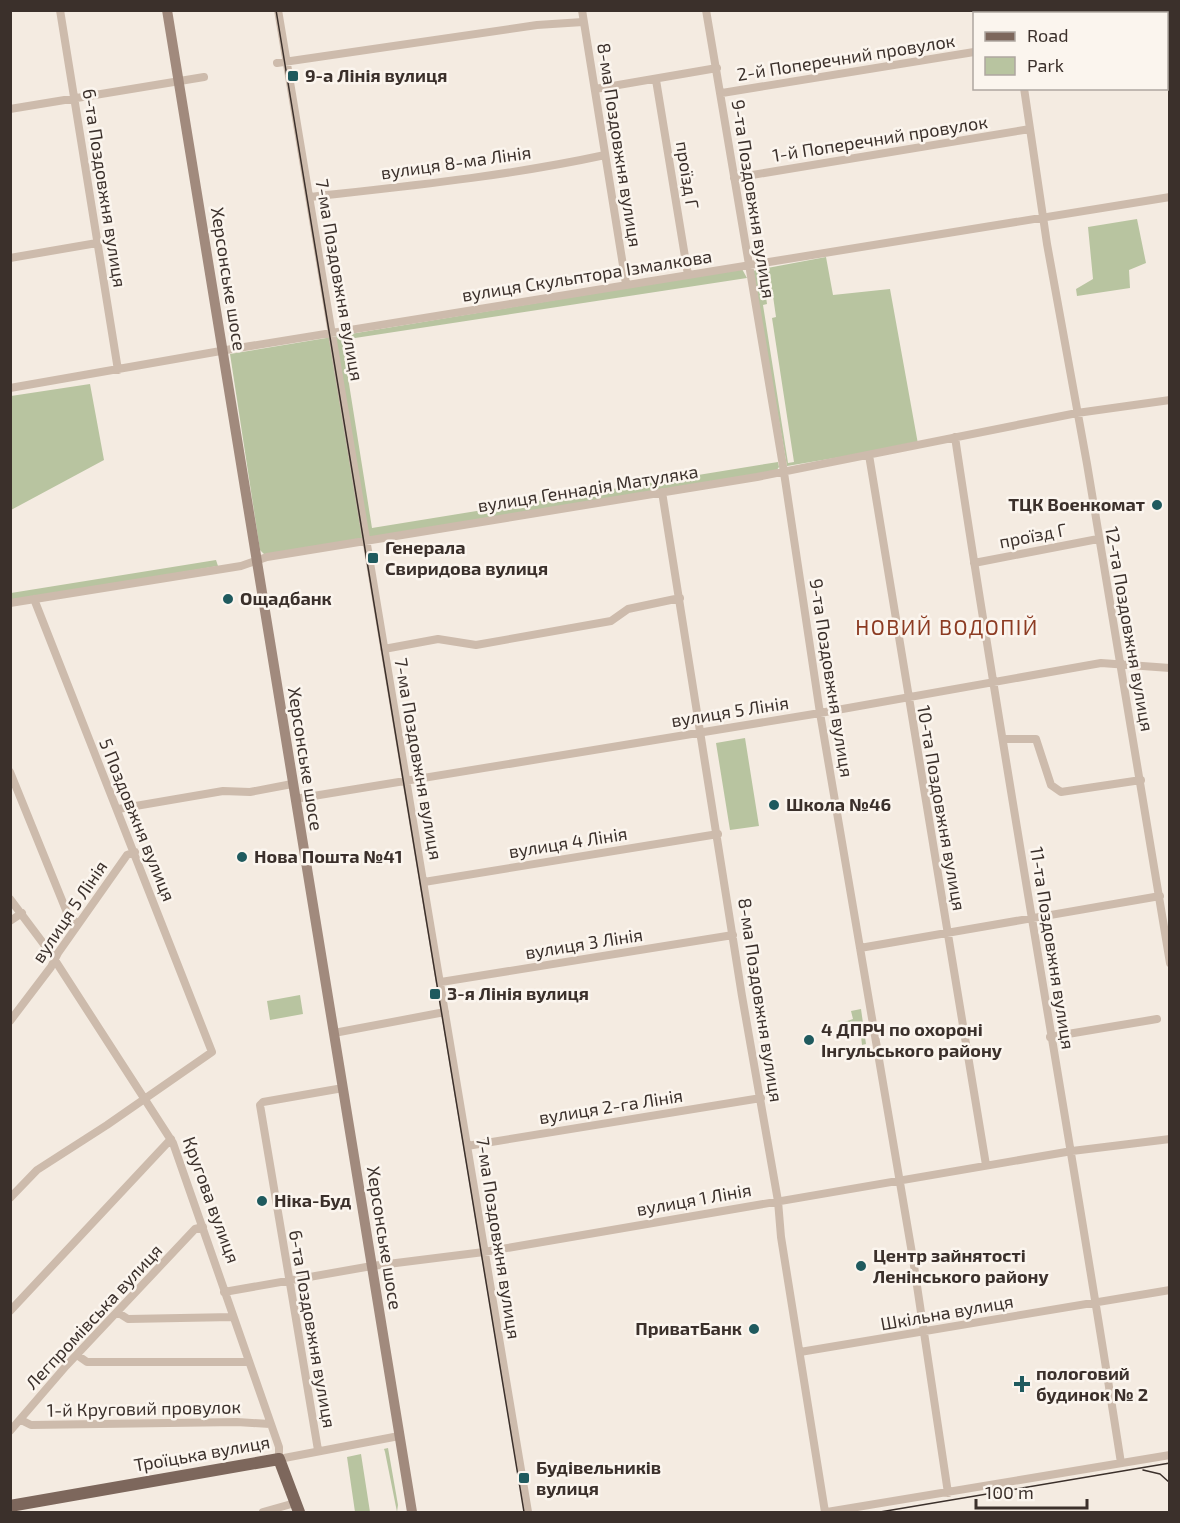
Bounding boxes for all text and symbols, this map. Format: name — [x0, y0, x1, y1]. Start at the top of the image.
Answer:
legend — [973, 12, 1168, 90]
text: Road — [1027, 24, 1068, 46]
street label: 2-й Поперечний провулок — [735, 29, 957, 85]
street label: 8-ма Поздовжня вулиця — [593, 41, 647, 249]
text: Park — [1027, 54, 1064, 76]
place label: 9-а Лінія вулиця — [305, 64, 447, 86]
marker: 9-а Лінія вулиця — [286, 69, 300, 83]
street label: 6-та Поздовжня вулиця — [78, 87, 132, 289]
street label: 9-та Поздовжня вулиця — [727, 98, 781, 300]
street label: 1-й Поперечний провулок — [771, 110, 989, 166]
street label: проїзд Г — [672, 139, 704, 210]
street label: вулиця 8-ма Лінія — [379, 141, 532, 183]
street label: 7-ма Поздовжня вулиця — [311, 177, 369, 382]
street label: Херсонське шосе — [207, 205, 251, 352]
street label: вулиця Скульптора Ізмалкова — [460, 244, 713, 306]
street label: вулиця Геннадія Матуляка — [476, 460, 700, 516]
place label: ТЦК Военкомат — [1008, 493, 1145, 515]
marker: ТЦК Военкомат — [1150, 498, 1164, 512]
street label: проїзд Г — [997, 518, 1068, 552]
street label: 12-та Поздовжня вулиця — [1101, 525, 1159, 733]
place label: Генерала Свиридова вулиця — [385, 536, 548, 579]
marker: Генерала Свиридова вулиця — [366, 551, 380, 565]
street label: 9-та Поздовжня вулиця — [805, 577, 859, 779]
place label: Ощадбанк — [240, 587, 332, 609]
marker: Ощадбанк — [221, 592, 235, 606]
district label: НОВИЙ ВОДОПІЙ — [855, 614, 1039, 639]
street label: 7-ма Поздовжня вулиця — [390, 656, 448, 861]
street label: Херсонське шосе — [284, 685, 328, 832]
street label: вулиця 5 Лінія — [670, 691, 790, 731]
street label: 10-та Поздовжня вулиця — [913, 703, 971, 912]
street label: 5 Поздовжня вулиця — [95, 735, 181, 904]
place label: Школа №46 — [786, 793, 891, 815]
marker: Школа №46 — [767, 798, 781, 812]
street label: вулиця 4 Лінія — [507, 822, 629, 862]
place label: Нова Пошта №41 — [254, 845, 403, 867]
street label: 11-та Поздовжня вулиця — [1026, 845, 1080, 1051]
marker: Нова Пошта №41 — [235, 850, 249, 864]
street label: вулиця 5 Лінія — [27, 856, 111, 967]
street label: 8-ма Поздовжня вулиця — [734, 896, 788, 1104]
street label: вулиця 3 Лінія — [523, 923, 644, 963]
place label: 3-я Лінія вулиця — [447, 982, 589, 1004]
marker: 3-я Лінія вулиця — [428, 987, 442, 1001]
place label: 4 ДПРЧ по охороні Інгульського району — [821, 1018, 1003, 1061]
marker: 4 ДПРЧ по охороні Інгульського району — [802, 1033, 816, 1047]
street label: вулиця 2-га Лінія — [537, 1084, 684, 1128]
street label: Кругова вулиця — [179, 1133, 245, 1266]
street label: 7-ма Поздовжня вулиця — [472, 1135, 526, 1341]
street label: Херсонське шосе — [363, 1164, 407, 1311]
street label: вулиця 1 Лінія — [635, 1178, 753, 1220]
place label: Ніка-Буд — [274, 1189, 351, 1211]
marker: Ніка-Буд — [255, 1194, 269, 1208]
street label: 6-та Поздовжня вулиця — [285, 1228, 341, 1430]
street label: Легпромівська вулиця — [20, 1239, 166, 1393]
place label: Центр зайнятості Ленінського району — [873, 1244, 1049, 1287]
marker: Центр зайнятості Ленінського району — [854, 1259, 868, 1273]
street label: Шкільна вулиця — [879, 1289, 1015, 1335]
place label: ПриватБанк — [635, 1317, 742, 1339]
marker: ПриватБанк — [747, 1322, 761, 1336]
place label: пологовий будинок № 2 — [1036, 1362, 1148, 1405]
marker: пологовий будинок № 2 — [1013, 1375, 1031, 1393]
street label: 1-й Круговий провулок — [47, 1395, 242, 1421]
street label: Троїцька вулиця — [132, 1430, 272, 1476]
place label: Будівельників вулиця — [536, 1456, 661, 1499]
marker: Будівельників вулиця — [517, 1471, 531, 1485]
scale bar — [976, 1472, 1087, 1510]
text: 100 m — [985, 1481, 1034, 1503]

